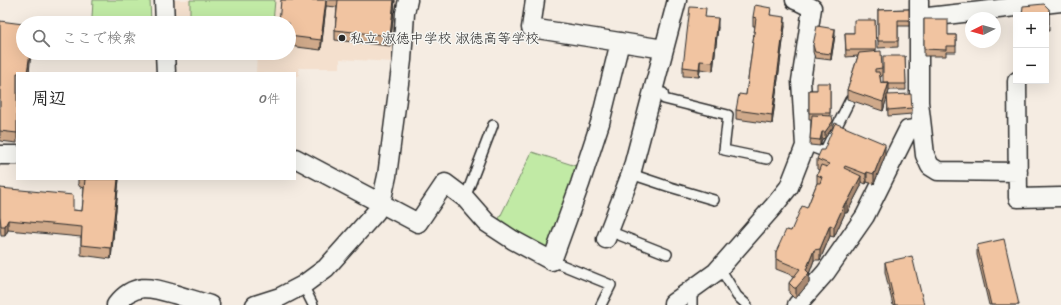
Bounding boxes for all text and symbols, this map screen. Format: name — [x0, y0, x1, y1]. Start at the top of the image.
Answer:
north arrow — [965, 12, 1001, 48]
map controls — [1013, 12, 1049, 84]
button: + — [1013, 12, 1049, 48]
search box — [16, 16, 296, 60]
text: ここで検索 — [62, 25, 137, 51]
place label: 私立 淑徳中学校 淑徳高等学校 — [350, 26, 539, 51]
icon: search — [30, 27, 52, 49]
marker: 私立 淑徳中学校 淑徳高等学校 — [337, 33, 347, 43]
button: − — [1013, 48, 1049, 84]
text: 周辺 — [32, 83, 66, 113]
text: 0件 — [259, 87, 280, 110]

